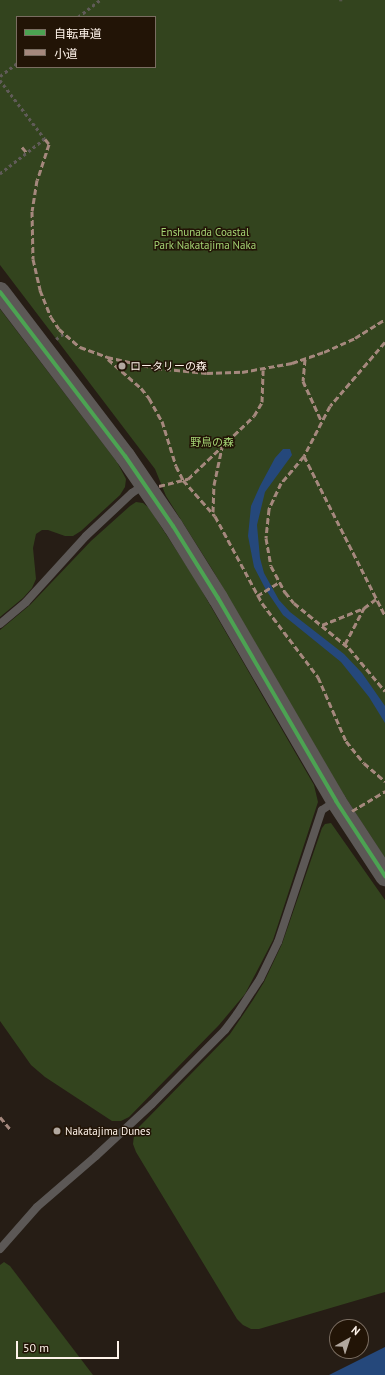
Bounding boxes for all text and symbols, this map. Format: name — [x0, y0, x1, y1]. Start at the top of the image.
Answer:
legend — [16, 16, 156, 68]
text: 自転車道 — [54, 26, 102, 41]
text: 小道 — [54, 46, 78, 61]
park label: Enshunada Coastal Park Nakatajima Naka — [154, 226, 256, 252]
place label: ロータリーの森 — [130, 359, 207, 373]
marker: ロータリーの森 — [117, 361, 127, 371]
park label: 野鳥の森 — [190, 435, 234, 449]
place label: Nakatajima Dunes — [65, 1124, 150, 1138]
marker: Nakatajima Dunes — [52, 1126, 62, 1136]
north arrow — [329, 1319, 369, 1359]
text: N — [349, 1323, 363, 1338]
scale bar — [18, 1333, 121, 1359]
text: 50 m — [23, 1340, 49, 1355]

